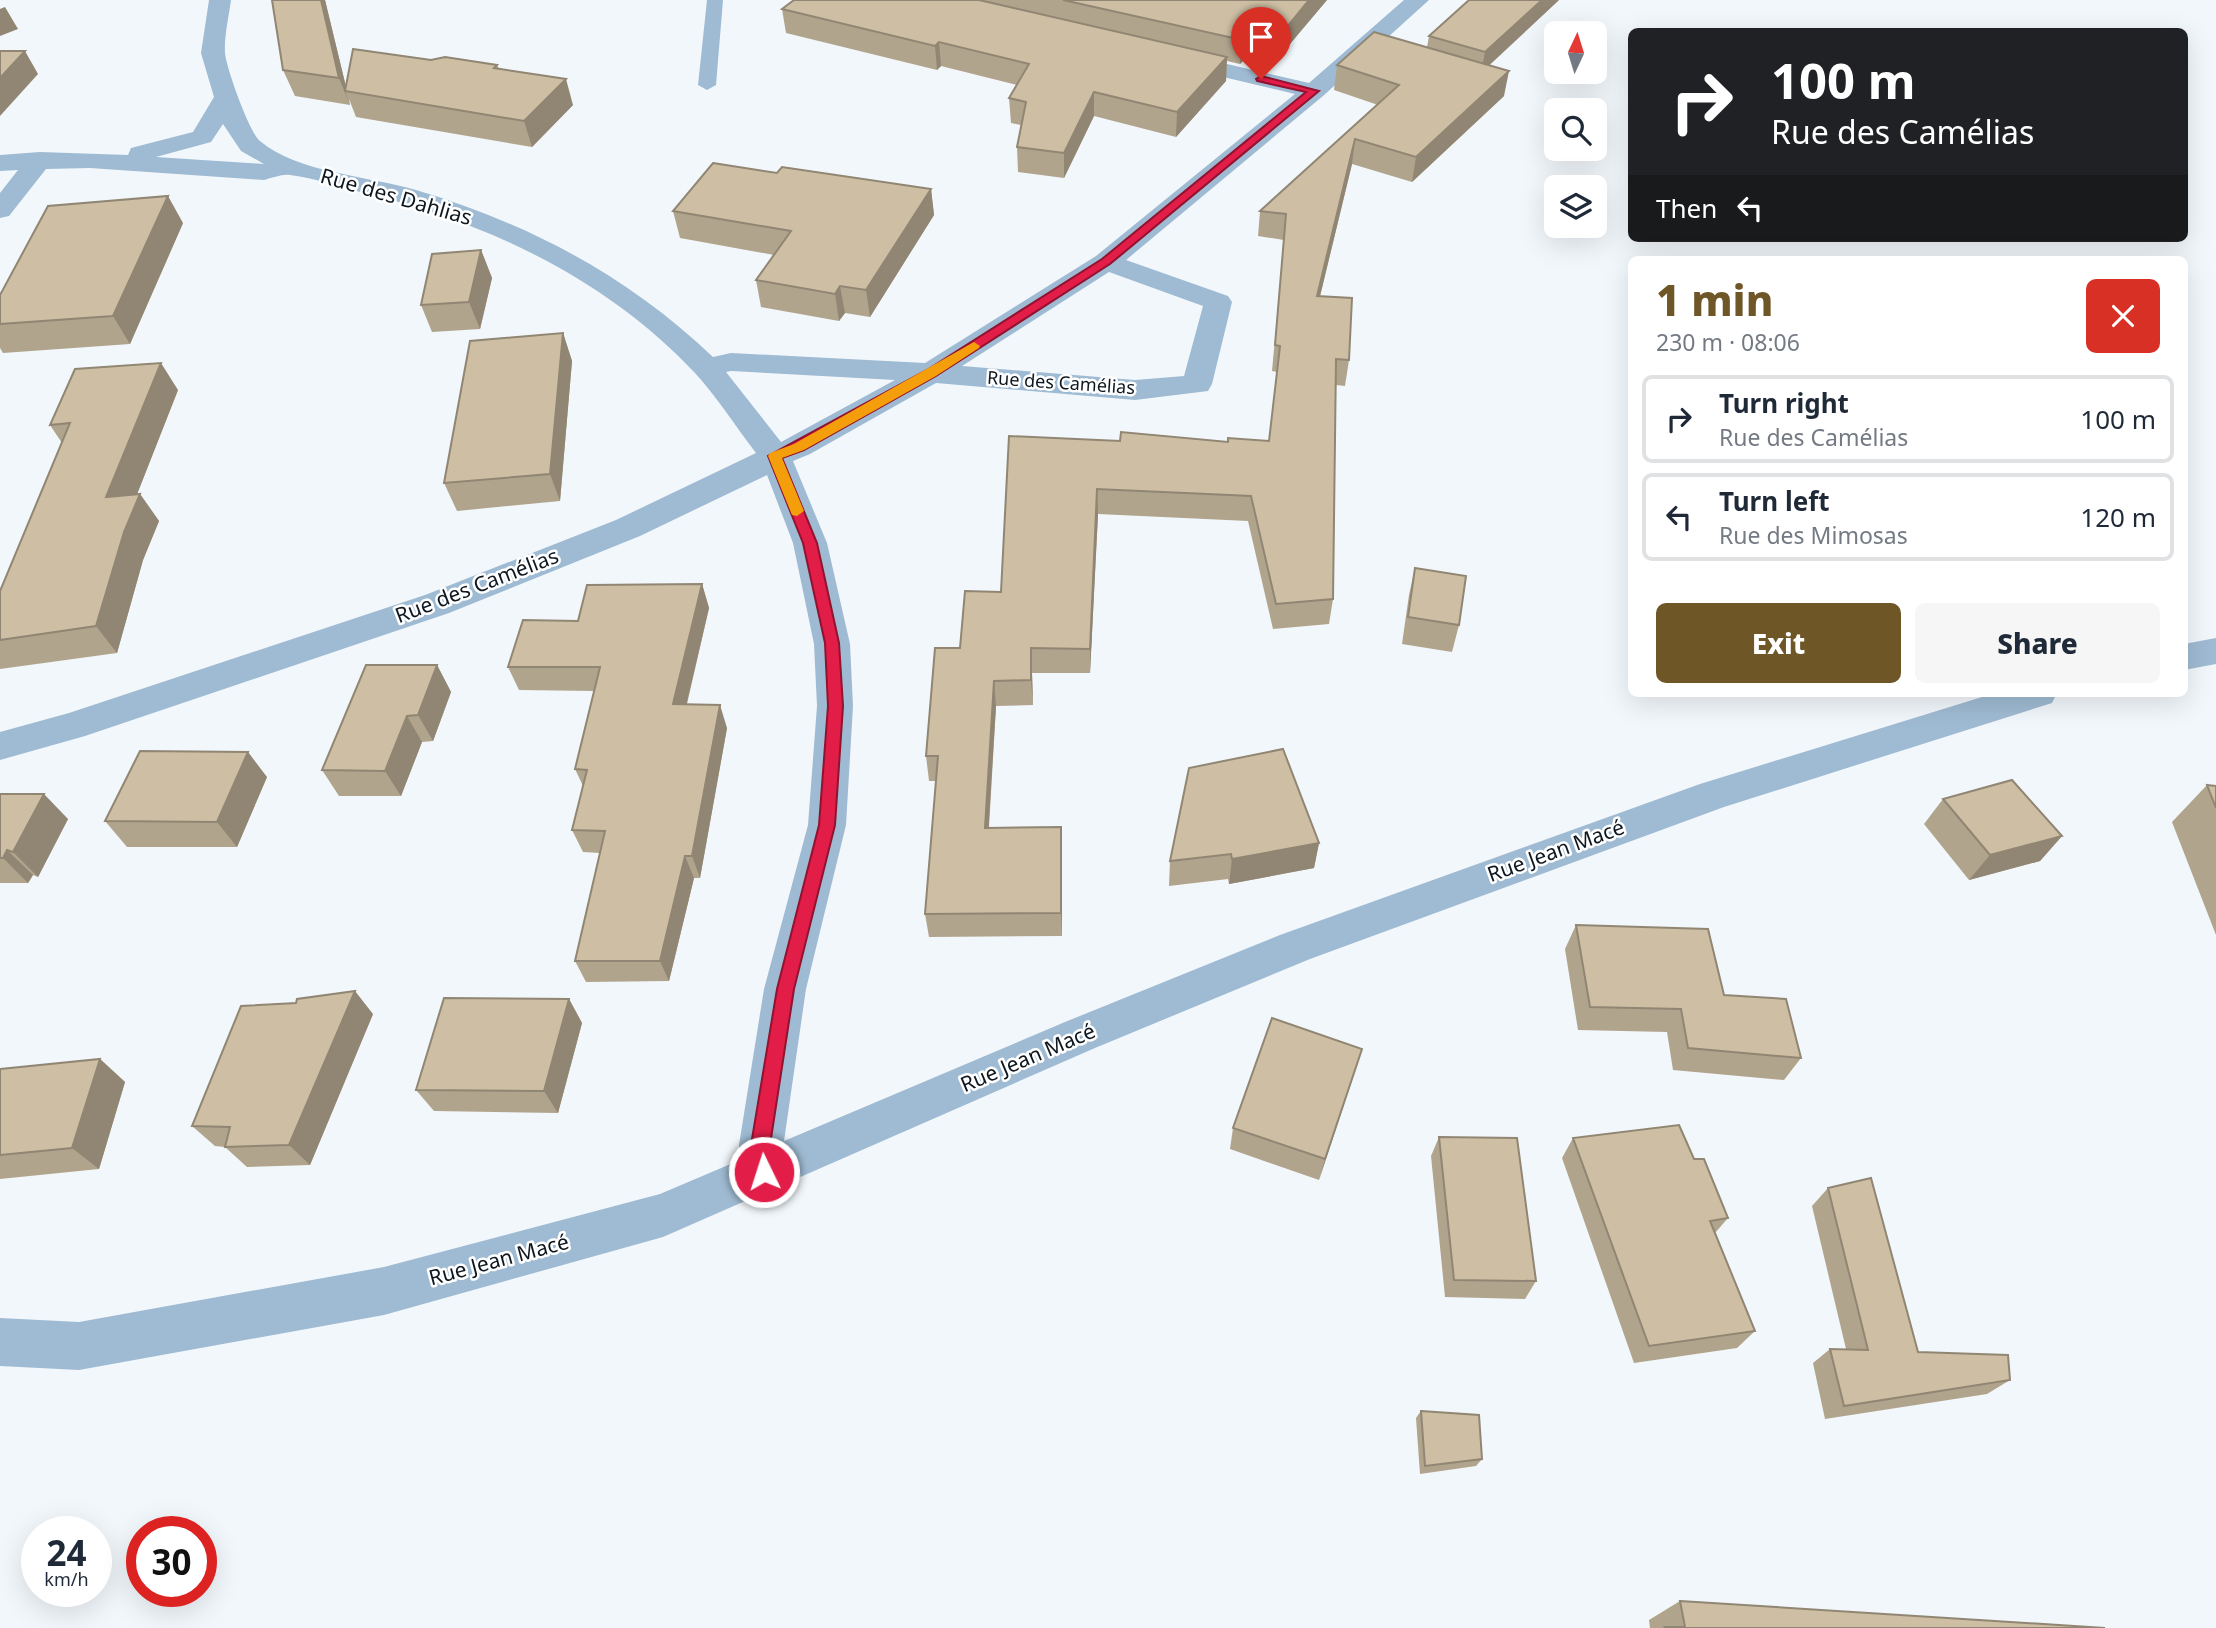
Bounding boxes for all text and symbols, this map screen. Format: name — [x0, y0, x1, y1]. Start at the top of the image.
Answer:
pin — [1231, 7, 1291, 79]
icon: arrive — [1242, 18, 1280, 56]
north arrow — [1544, 21, 1606, 84]
map controls — [1544, 21, 1607, 238]
text: 100 m — [1771, 47, 1916, 113]
icon: right — [1656, 56, 1747, 147]
button: search — [1544, 98, 1607, 161]
text: Rue des Camélias — [1771, 110, 2034, 153]
street label: Rue des Dahlias — [317, 161, 475, 231]
button: layers — [1544, 175, 1607, 238]
icon: left — [1731, 189, 1769, 227]
text: Then — [1656, 190, 1717, 226]
text: 1 min — [1656, 271, 1773, 328]
button: close — [2086, 279, 2160, 353]
text: 230 m · 08:06 — [1656, 326, 1800, 358]
street label: Rue des Camélias — [986, 365, 1136, 399]
text: Turn right — [1719, 385, 1849, 421]
icon: right — [1660, 400, 1698, 438]
text: 100 m — [2080, 401, 2156, 437]
text: Rue des Camélias — [1719, 421, 1908, 453]
text: Turn left — [1719, 483, 1830, 519]
icon: left — [1660, 498, 1698, 536]
text: 120 m — [2080, 499, 2156, 535]
text: Rue des Mimosas — [1719, 519, 1908, 551]
street label: Rue des Camélias — [391, 541, 562, 629]
button: Exit — [1656, 603, 1901, 683]
button: Share — [1915, 603, 2160, 683]
street label: Rue Jean Macé — [1483, 812, 1628, 888]
street label: Rue Jean Macé — [956, 1016, 1099, 1098]
position arrow — [727, 1135, 801, 1209]
street label: Rue Jean Macé — [426, 1227, 572, 1291]
speed limit sign: 30 — [126, 1516, 217, 1607]
text: 24 — [46, 1529, 87, 1576]
text: km/h — [44, 1567, 89, 1591]

